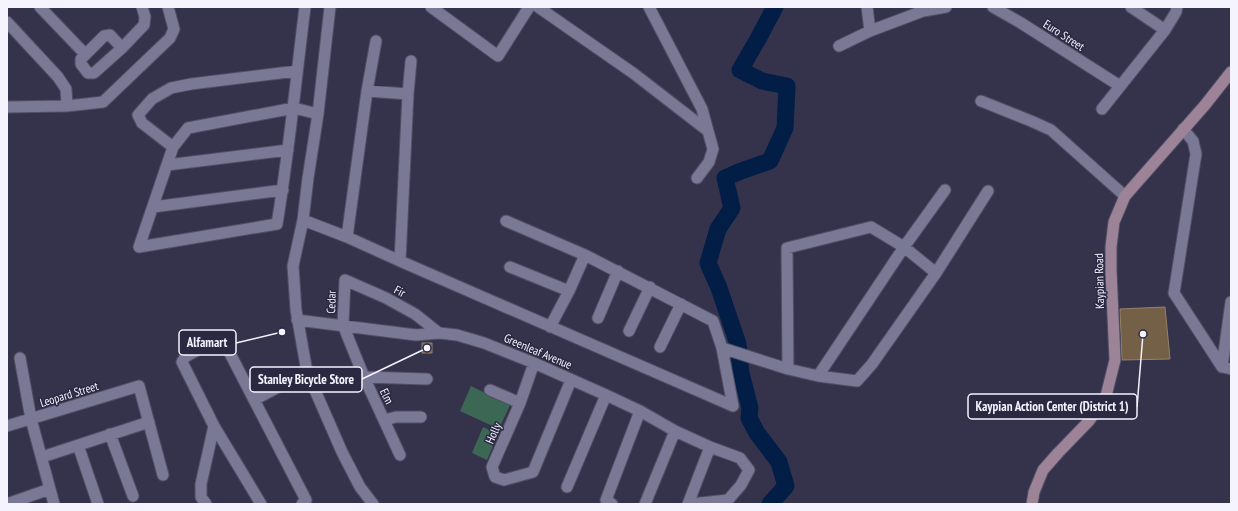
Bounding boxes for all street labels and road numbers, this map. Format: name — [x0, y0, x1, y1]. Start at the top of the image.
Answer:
street label: Euro Street — [1041, 16, 1088, 54]
street label: Kaypian Road — [1091, 253, 1107, 309]
street label: Fir — [392, 282, 409, 301]
street label: Cedar — [323, 289, 339, 314]
street label: Greenleaf Avenue — [502, 330, 574, 372]
street label: Leopard Street — [38, 378, 101, 410]
street label: Elm — [377, 386, 397, 407]
street label: Holly — [482, 420, 504, 446]

